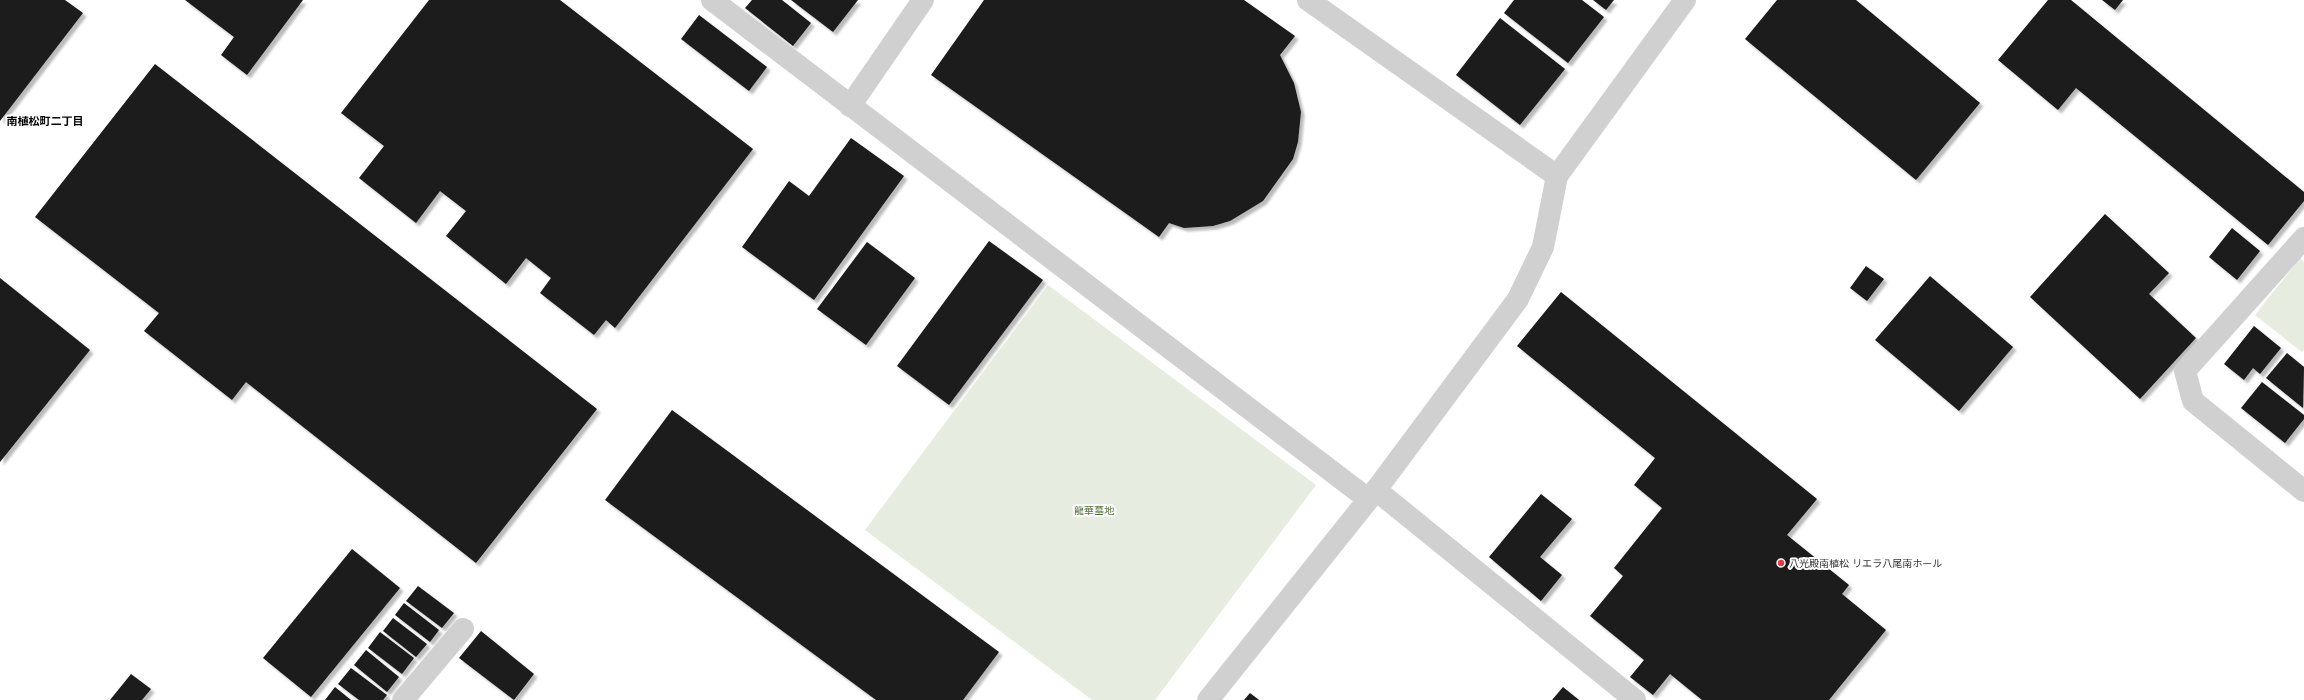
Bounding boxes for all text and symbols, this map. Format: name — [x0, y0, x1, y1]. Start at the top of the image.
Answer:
district label: 南植松町二丁目 — [7, 115, 84, 128]
park label: 龍華墓地 — [1074, 505, 1115, 516]
marker: 八光殿南植松 リエラ八尾南ホール — [1776, 558, 1786, 568]
place label: 八光殿南植松 リエラ八尾南ホール — [1789, 558, 1942, 569]

